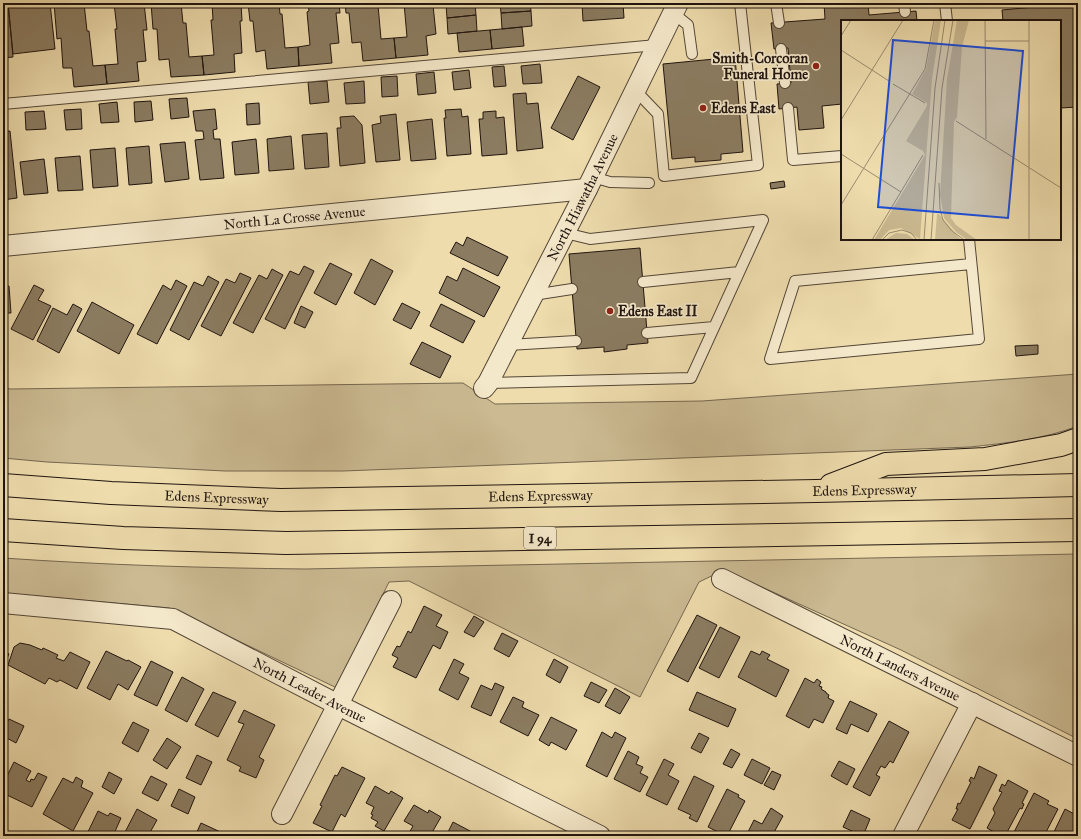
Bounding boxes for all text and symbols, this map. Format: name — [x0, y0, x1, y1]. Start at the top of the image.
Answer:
inset map — [841, 20, 1061, 240]
place label: Smith-Corcoran Funeral Home — [712, 50, 808, 83]
marker: Smith-Corcoran Funeral Home — [811, 61, 821, 71]
place label: Edens East — [711, 100, 776, 117]
marker: Edens East — [698, 103, 708, 113]
street label: North Hiawatha Avenue — [544, 131, 622, 264]
street label: North La Crosse Avenue — [223, 203, 366, 233]
place label: Edens East II — [618, 303, 698, 320]
marker: Edens East II — [605, 306, 615, 316]
street label: Edens Expressway — [812, 481, 917, 500]
street label: Edens Expressway — [164, 487, 270, 509]
street label: Edens Expressway — [488, 487, 593, 506]
road number: I 94 — [524, 527, 556, 549]
street label: North Landers Avenue — [837, 631, 963, 705]
street label: North Leader Avenue — [250, 654, 369, 727]

